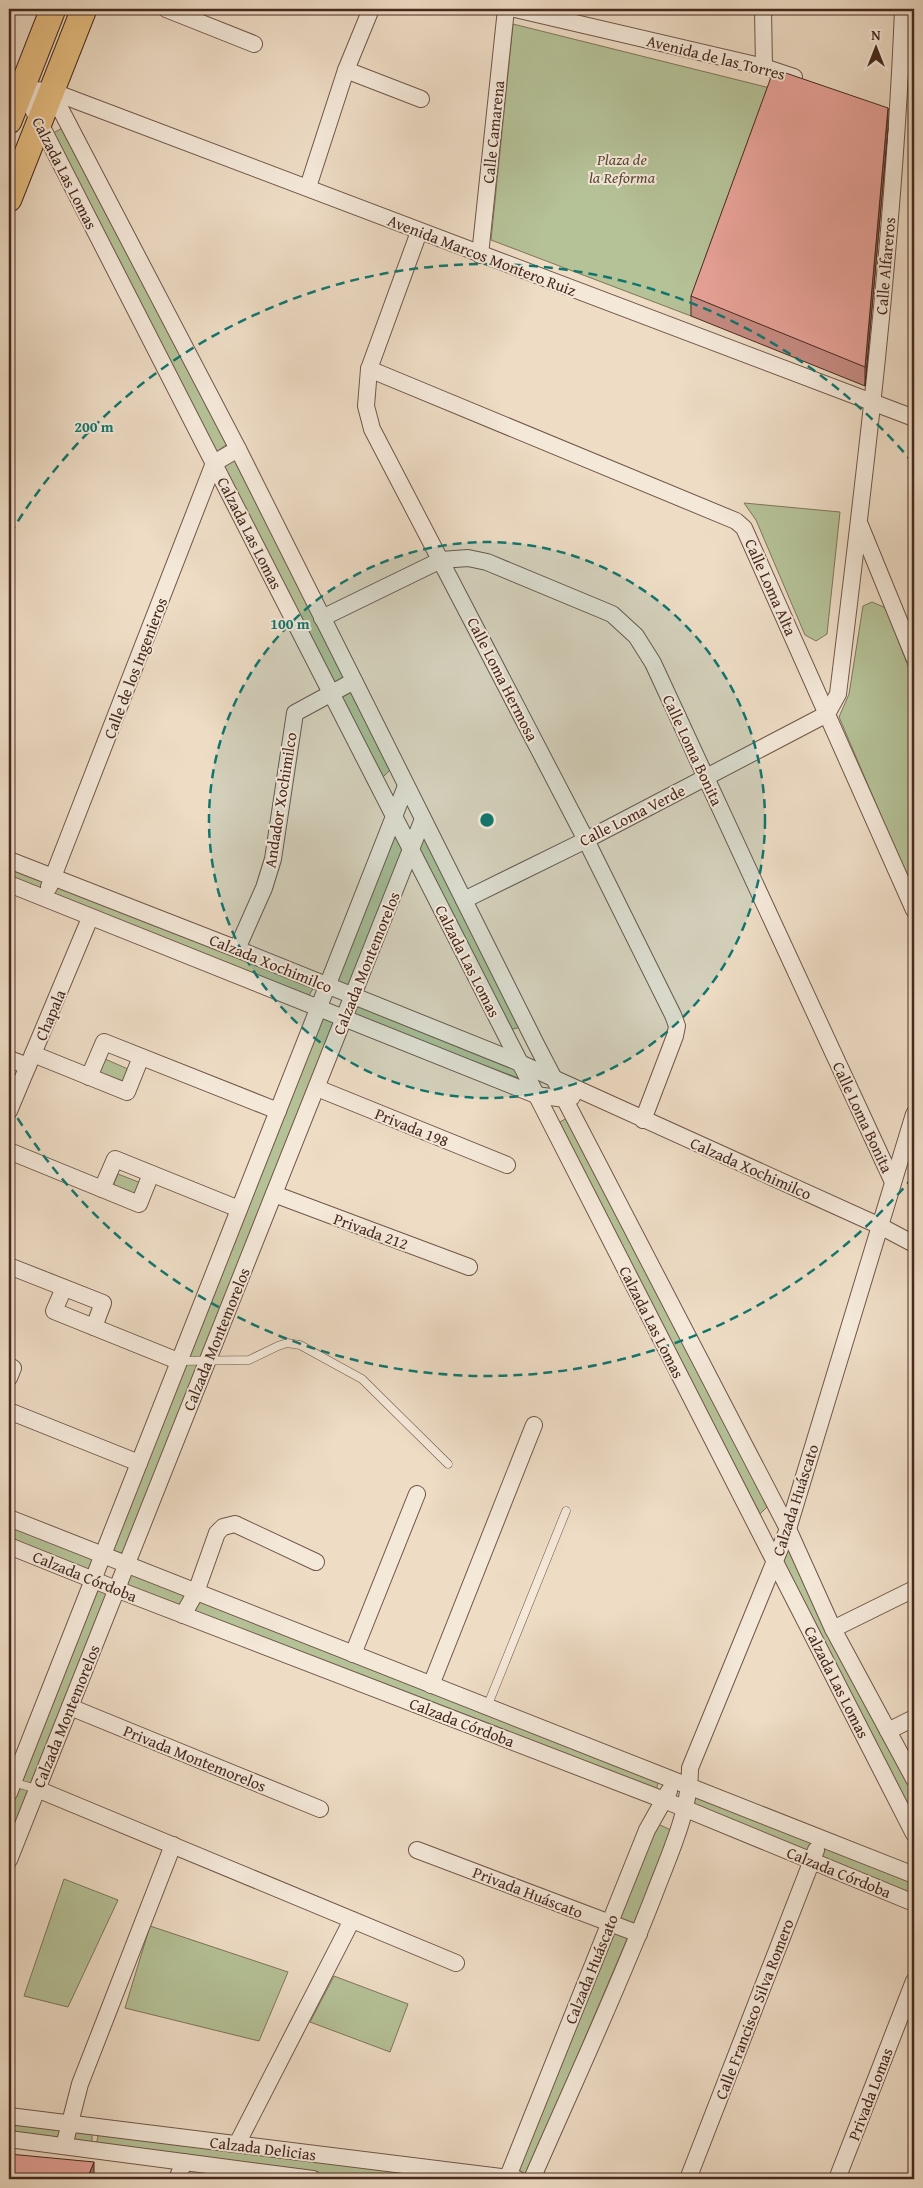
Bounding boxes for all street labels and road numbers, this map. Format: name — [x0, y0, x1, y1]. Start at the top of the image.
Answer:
street label: Avenida de las Torres — [644, 28, 788, 86]
street label: Calle Camarena — [476, 79, 510, 185]
street label: Calzada Las Lomas — [26, 113, 104, 233]
street label: Avenida Marcos Montero Ruiz — [384, 208, 580, 302]
street label: Calle Alfareros — [869, 216, 901, 316]
street label: Calzada Las Lomas — [211, 473, 289, 593]
street label: Calle Loma Alta — [739, 535, 803, 640]
street label: Calle de los Ingenieros — [97, 594, 173, 742]
street label: Calle Loma Hermosa — [461, 613, 545, 746]
street label: Calle Loma Bonita — [657, 690, 729, 810]
street label: Andador Xochimilco — [257, 730, 303, 870]
street label: Calle Loma Verde — [575, 778, 689, 852]
street label: Calzada Montemorelos — [326, 888, 406, 1038]
street label: Calzada Las Lomas — [429, 901, 507, 1021]
street label: Calzada Xochimilco — [206, 927, 336, 999]
street label: Chapala — [29, 985, 72, 1044]
street label: Calle Loma Bonita — [827, 1057, 899, 1177]
street label: Privada 198 — [372, 1101, 453, 1153]
street label: Calzada Xochimilco — [686, 1130, 816, 1206]
street label: Privada 212 — [330, 1206, 412, 1256]
street label: Calzada Las Lomas — [613, 1262, 691, 1382]
street label: Calzada Montemorelos — [176, 1264, 256, 1414]
street label: Calzada Huáscato — [766, 1441, 824, 1559]
street label: Calzada Córdoba — [29, 1544, 141, 1608]
street label: Calzada Las Lomas — [798, 1622, 876, 1742]
street label: Calzada Montemorelos — [26, 1641, 106, 1791]
street label: Calzada Córdoba — [406, 1691, 518, 1753]
street label: Privada Montemorelos — [120, 1718, 270, 1798]
street label: Calzada Córdoba — [783, 1840, 895, 1904]
street label: Privada Huáscato — [469, 1860, 587, 1924]
street label: Calzada Huáscato — [558, 1910, 624, 2028]
street label: Calle Francisco Silva Romero — [708, 1915, 800, 2103]
street label: Privada Lomas — [841, 2044, 899, 2144]
street label: Calzada Delicias — [209, 2130, 317, 2166]

